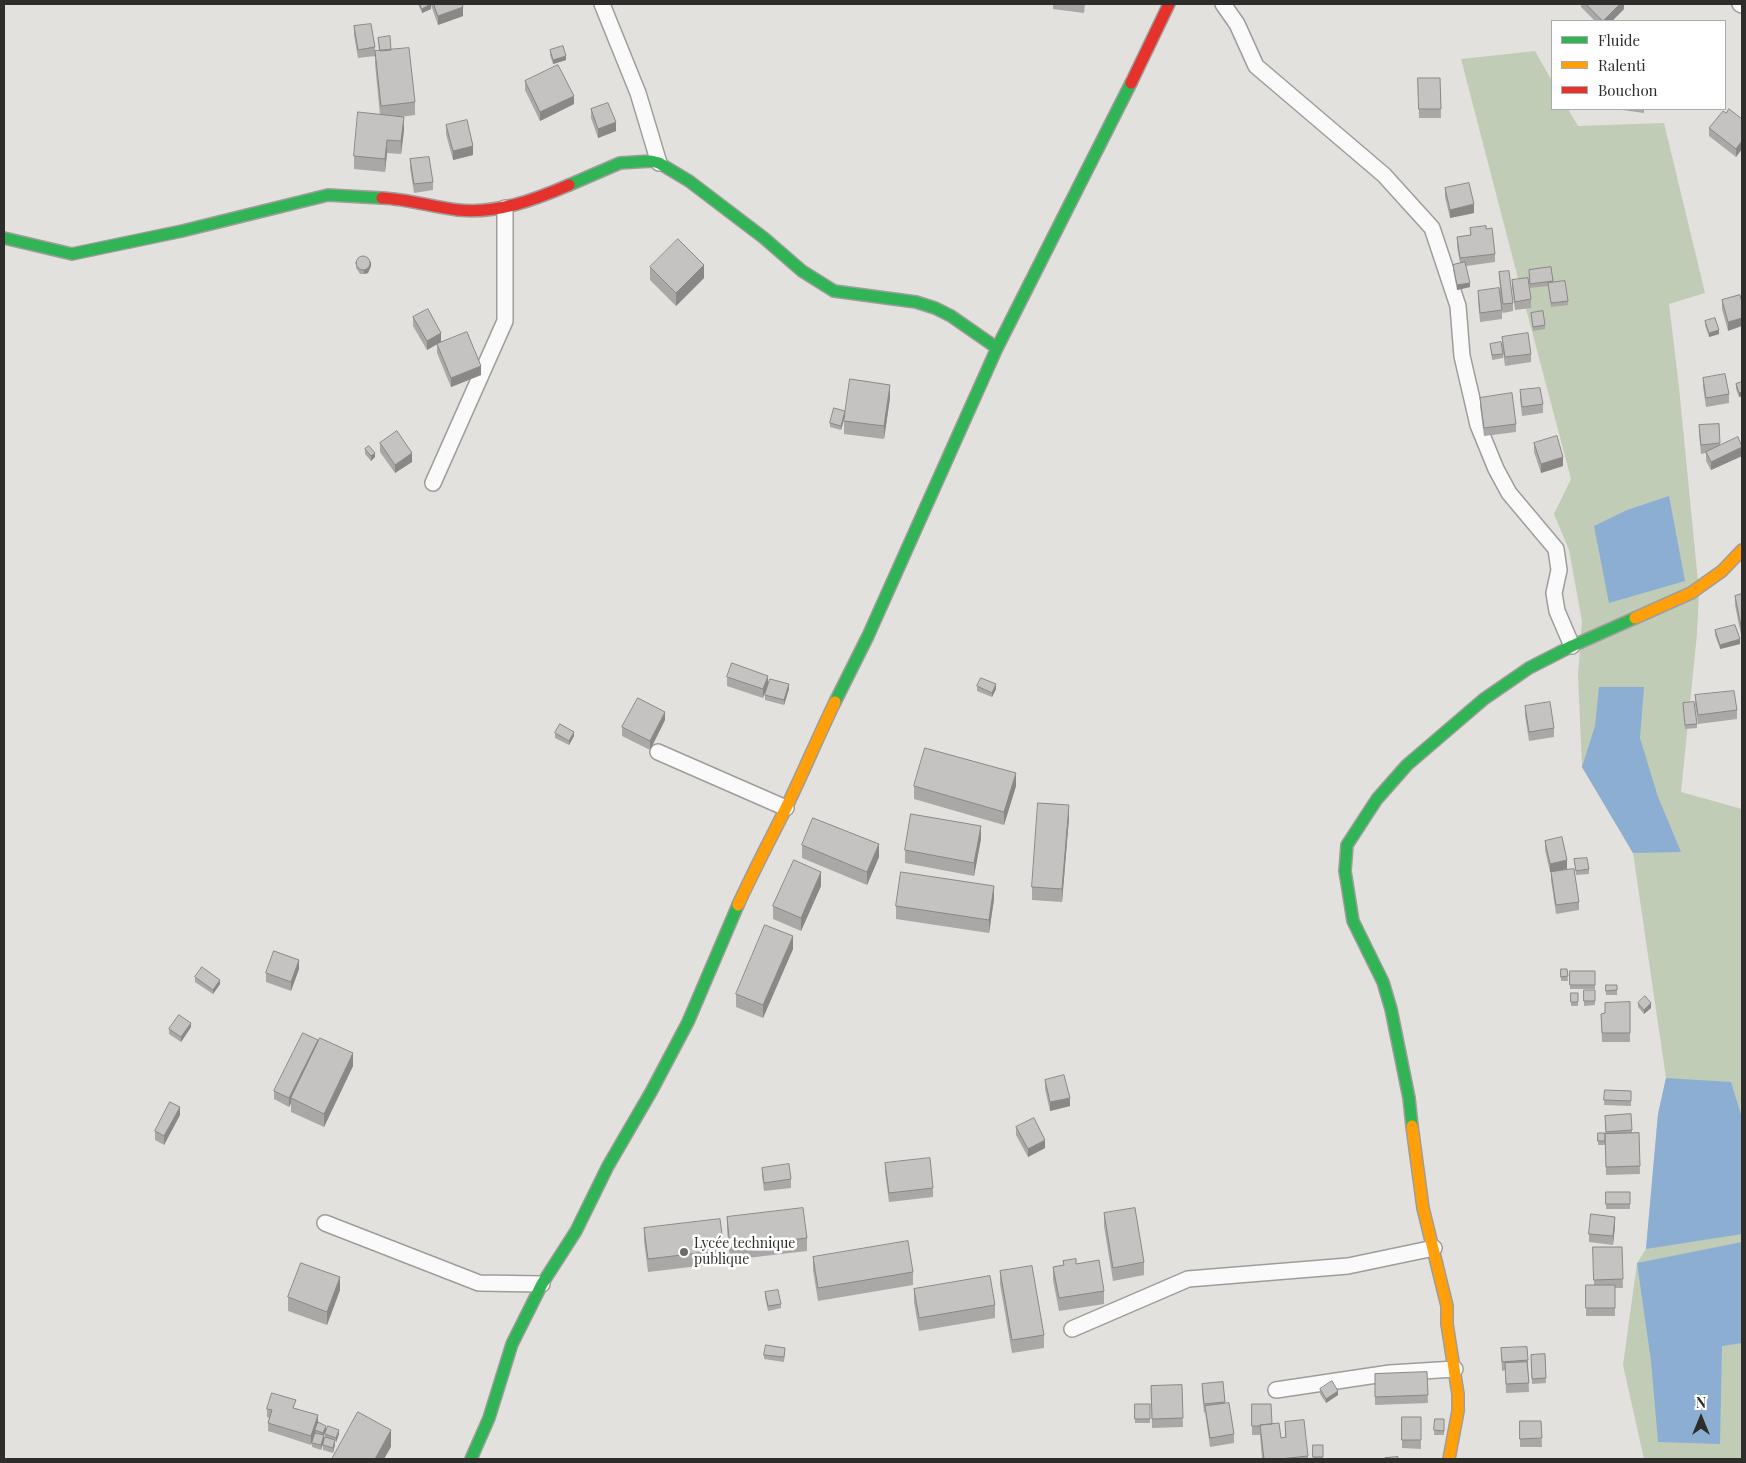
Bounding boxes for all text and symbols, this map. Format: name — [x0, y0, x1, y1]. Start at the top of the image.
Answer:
legend — [1551, 20, 1726, 110]
text: Fluide — [1598, 30, 1640, 50]
text: Ralenti — [1598, 55, 1646, 75]
text: Bouchon — [1598, 80, 1658, 100]
place label: Lycée technique publique — [694, 1236, 795, 1268]
marker: Lycée technique publique — [678, 1246, 690, 1258]
north arrow — [1676, 1393, 1726, 1443]
text: N — [1696, 1393, 1706, 1412]

